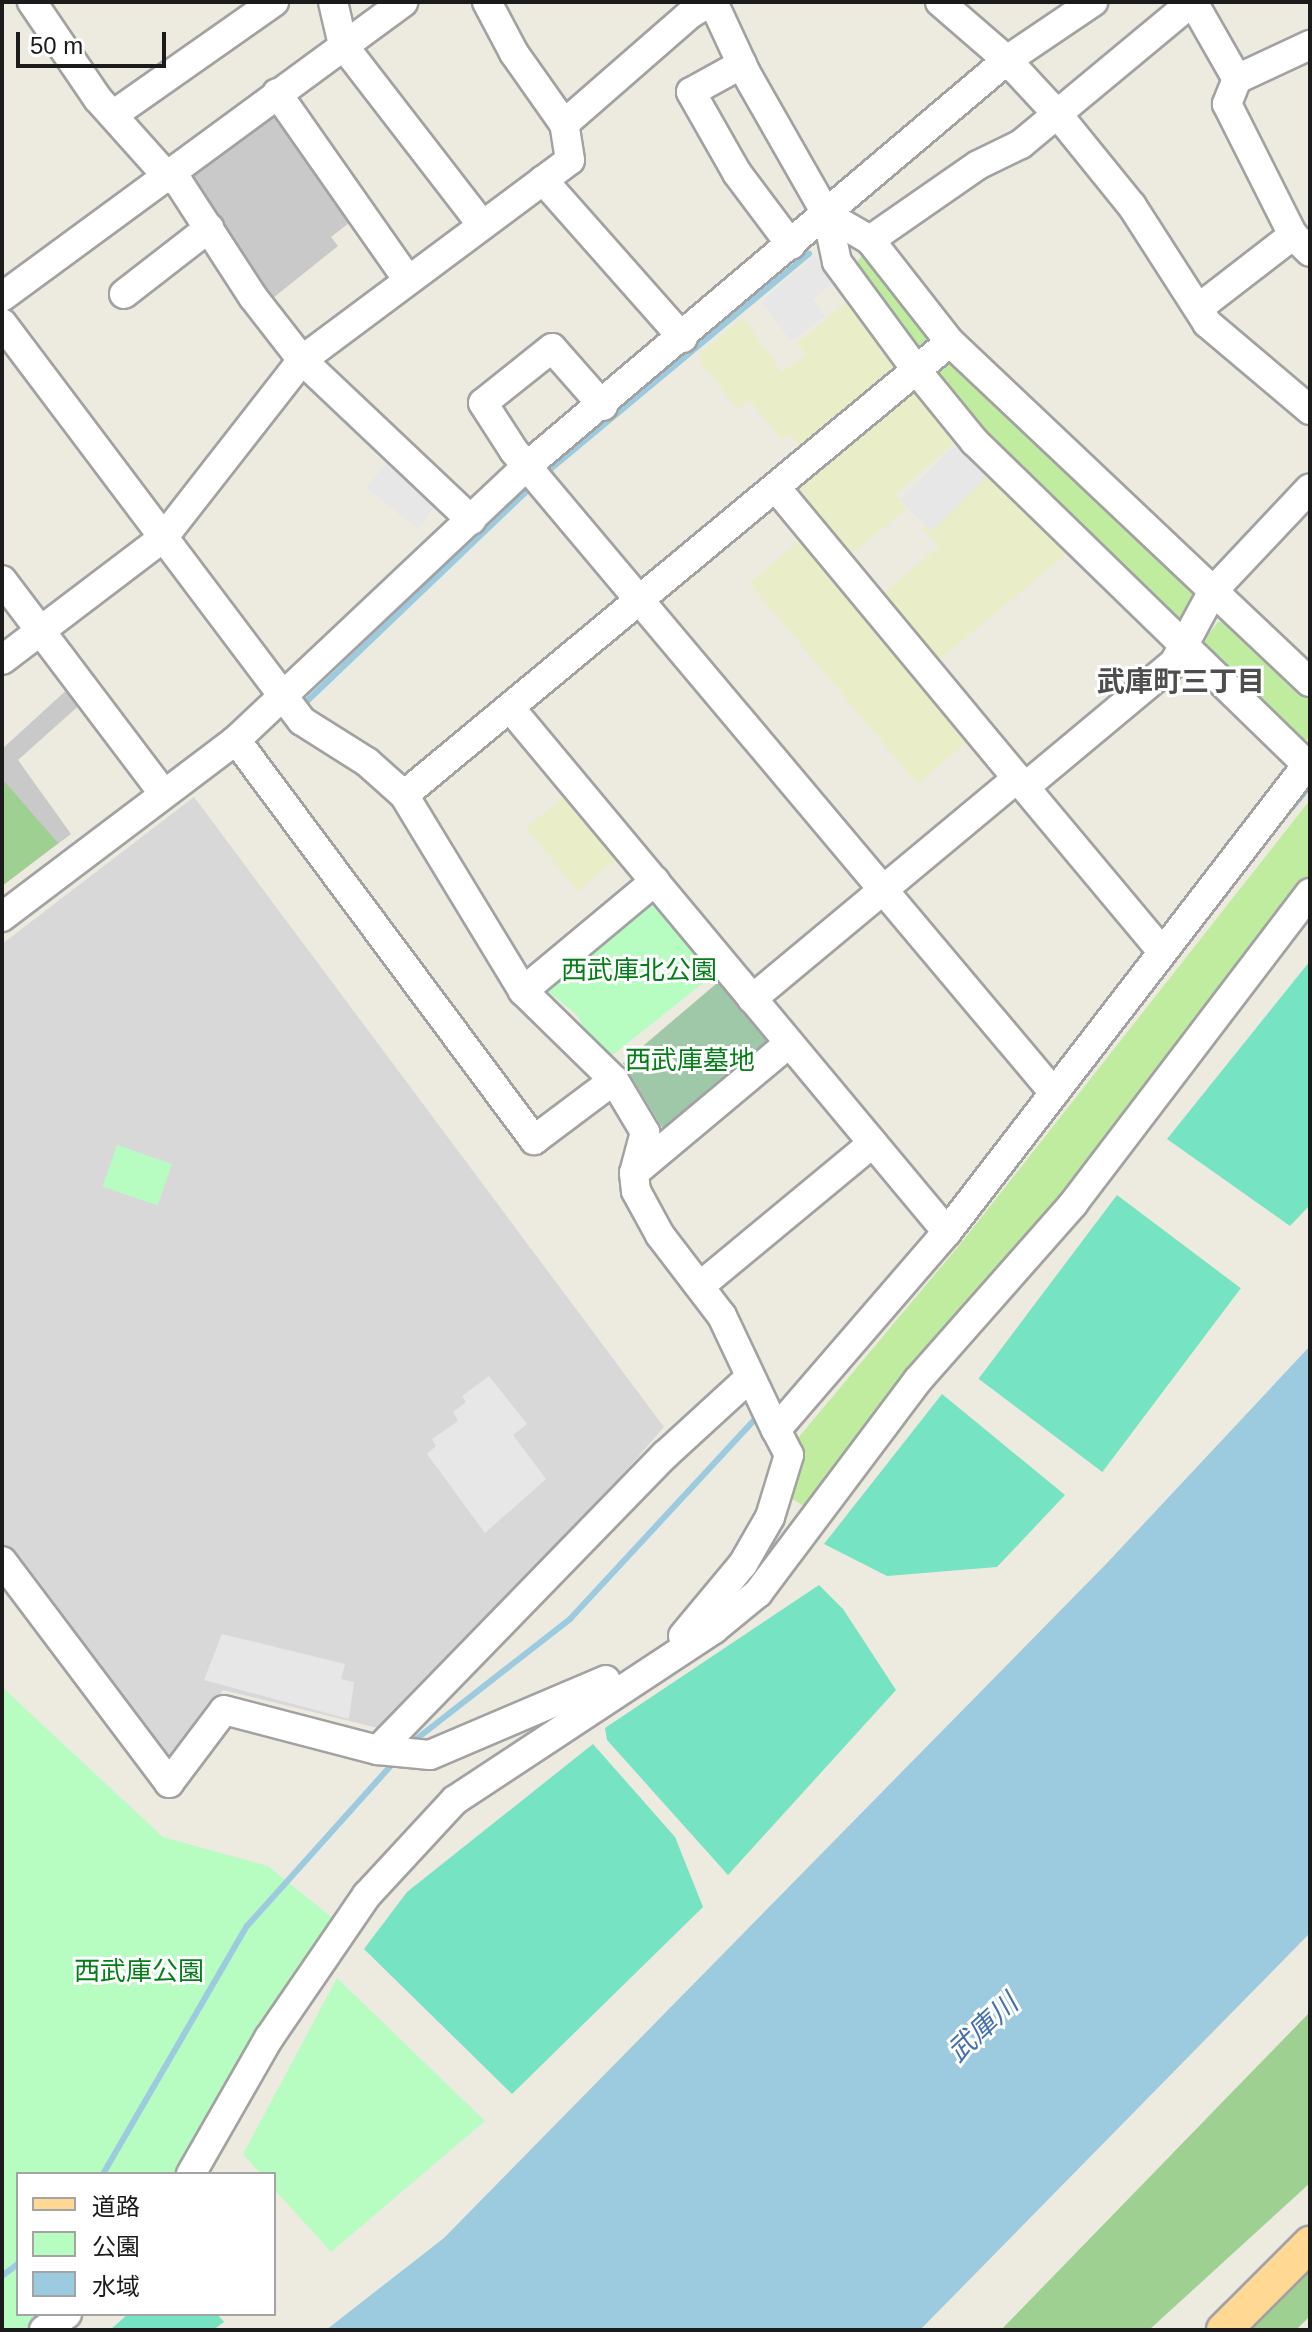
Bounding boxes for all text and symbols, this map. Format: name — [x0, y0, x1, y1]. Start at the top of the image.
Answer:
scale bar — [20, 16, 170, 66]
text: 50 m — [30, 32, 83, 59]
district label: 武庫町三丁目 — [1097, 665, 1265, 699]
park label: 西武庫北公園 — [561, 955, 717, 987]
park label: 西武庫墓地 — [625, 1045, 755, 1077]
park label: 西武庫公園 — [74, 1956, 204, 1988]
water label: 武庫川 — [941, 1987, 1025, 2069]
legend — [16, 2172, 276, 2316]
text: 道路 — [92, 2193, 140, 2220]
text: 公園 — [92, 2233, 140, 2260]
text: 水域 — [92, 2273, 140, 2300]

